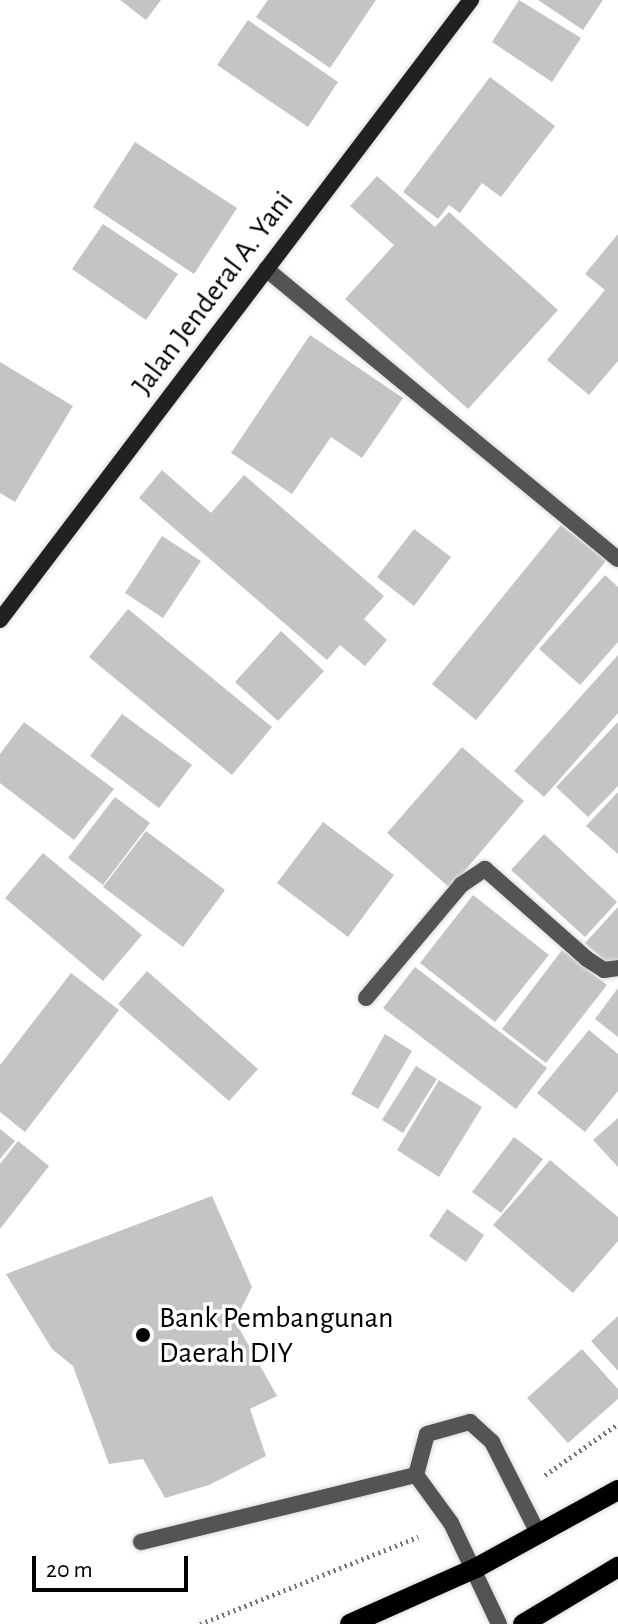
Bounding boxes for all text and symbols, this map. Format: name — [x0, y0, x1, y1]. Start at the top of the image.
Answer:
street label: Jalan Jenderal A. Yani — [125, 184, 301, 402]
place label: Bank Pembangunan Daerah DIY — [159, 1300, 394, 1370]
marker: Bank Pembangunan Daerah DIY — [134, 1326, 152, 1344]
scale bar — [36, 1540, 192, 1590]
text: 20 m — [46, 1558, 93, 1582]

